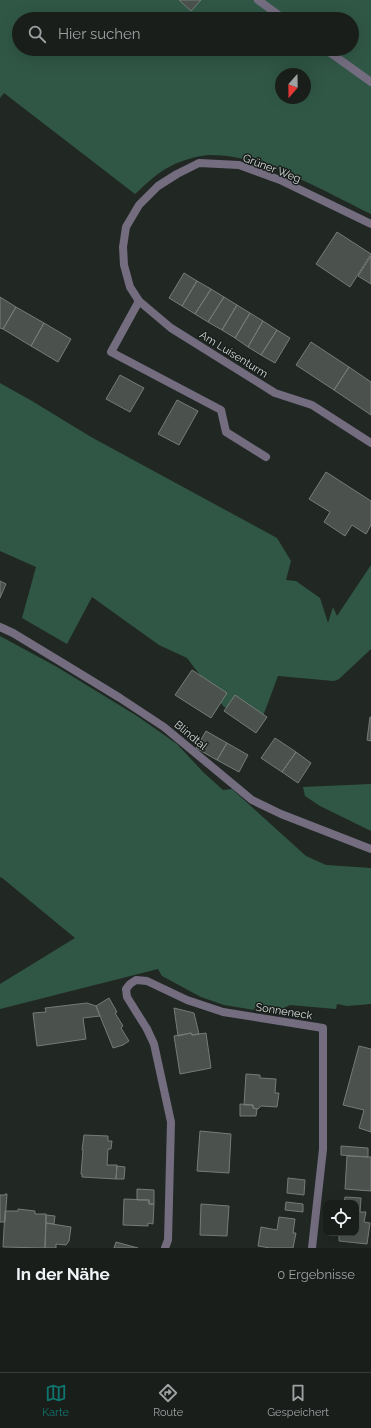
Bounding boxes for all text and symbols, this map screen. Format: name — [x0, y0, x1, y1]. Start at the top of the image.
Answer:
search box — [12, 12, 359, 56]
icon: search — [26, 23, 48, 45]
text: Hier suchen — [58, 25, 141, 43]
north arrow — [275, 68, 311, 104]
street label: Grüner Weg — [241, 151, 303, 186]
street label: Am Luisenturm — [197, 328, 270, 381]
street label: Blindtal — [172, 718, 210, 753]
street label: Sonneneck — [255, 1001, 313, 1022]
map controls — [323, 1200, 359, 1236]
button: locate — [323, 1200, 359, 1236]
text: In der Nähe — [16, 1264, 110, 1284]
text: 0 Ergebnisse — [277, 1267, 355, 1282]
tab: Karte — [42, 1382, 69, 1419]
tab: Route — [153, 1382, 183, 1419]
tab: Gespeichert — [267, 1382, 329, 1419]

